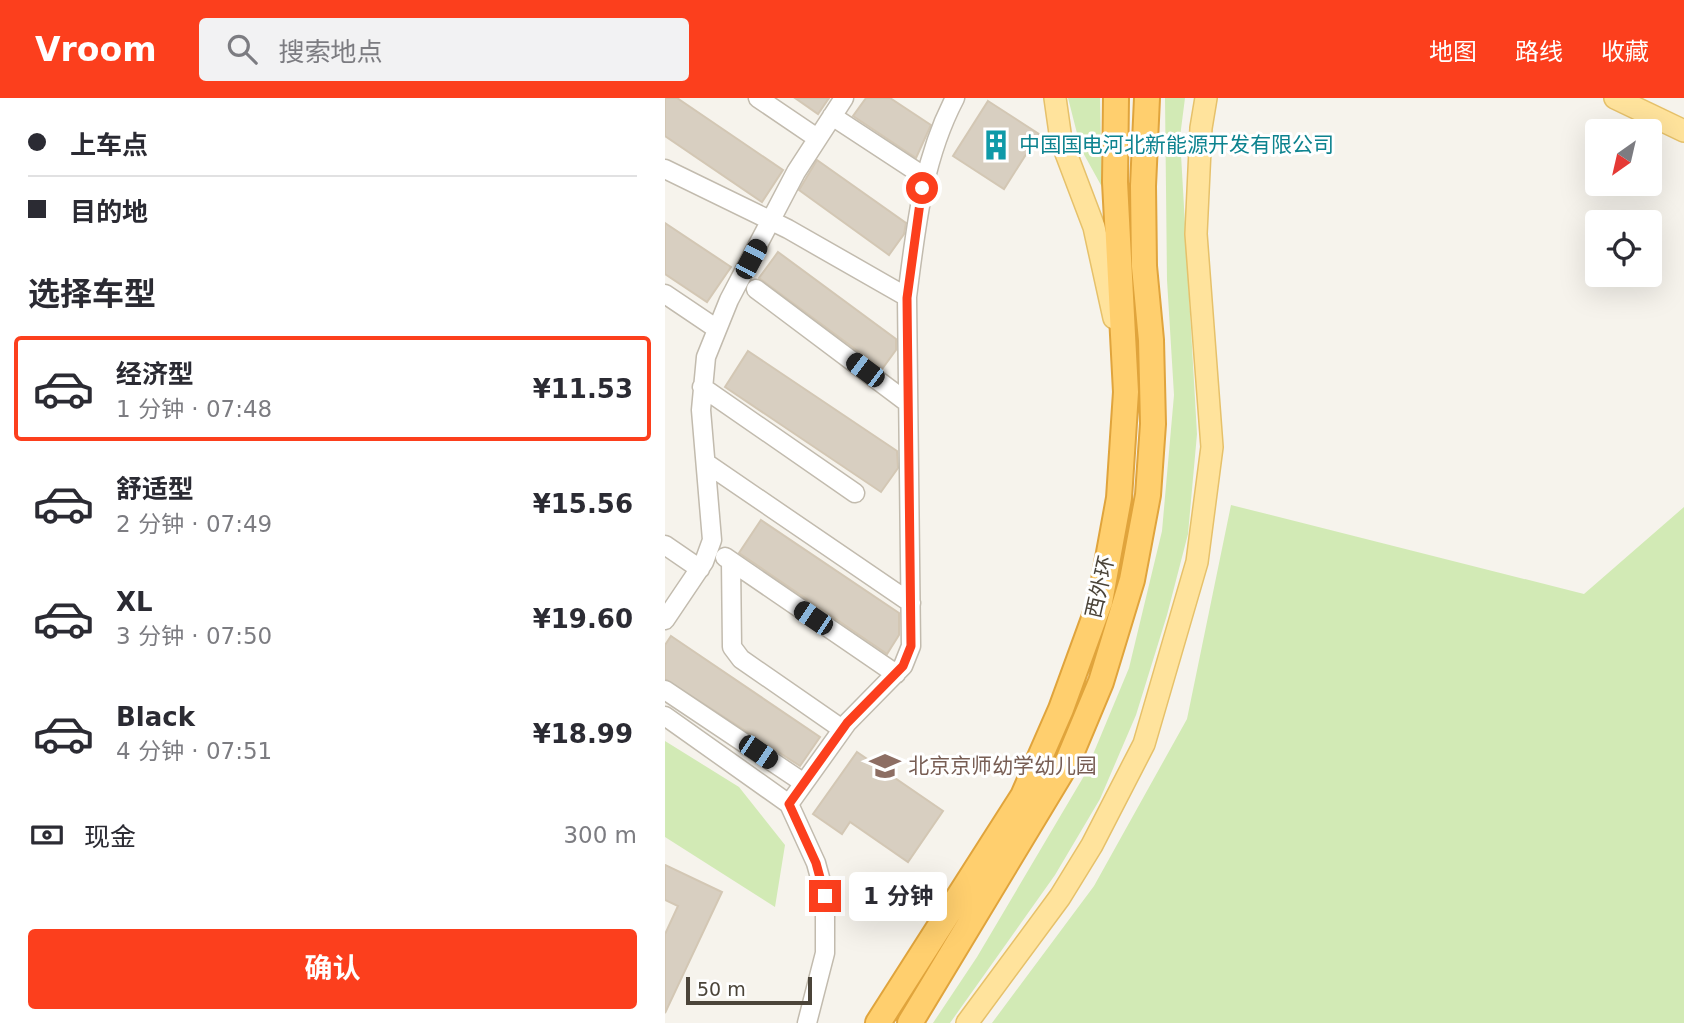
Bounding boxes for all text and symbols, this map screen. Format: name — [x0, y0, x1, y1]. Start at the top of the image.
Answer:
search box — [199, 18, 689, 81]
text: Vroom — [35, 30, 157, 69]
icon: search — [223, 30, 261, 68]
text: 搜索地点 — [279, 37, 383, 67]
text: 地图 — [1429, 38, 1477, 66]
text: 路线 — [1515, 38, 1563, 66]
text: 收藏 — [1601, 38, 1649, 66]
north arrow — [1585, 119, 1663, 196]
map controls — [1585, 119, 1662, 287]
building icon: 中国国电河北新能源开发有限公司 — [979, 128, 1013, 162]
text: 上车点 — [70, 130, 148, 160]
place label: 中国国电河北新能源开发有限公司 — [1019, 133, 1334, 157]
route start — [906, 172, 938, 204]
text: 目的地 — [70, 197, 148, 227]
button: locate — [1585, 210, 1662, 287]
car — [732, 236, 771, 282]
text: 选择车型 — [28, 275, 156, 313]
car — [842, 349, 889, 391]
icon: car — [32, 357, 95, 420]
text: 经济型 — [116, 359, 194, 389]
text: ¥11.53 — [533, 374, 633, 404]
text: 1 分钟 · 07:48 — [116, 396, 272, 422]
icon: car — [32, 472, 95, 535]
text: 舒适型 — [116, 474, 194, 504]
text: ¥15.56 — [533, 489, 633, 519]
text: 2 分钟 · 07:49 — [116, 511, 272, 537]
street label: 西外环 — [1081, 554, 1119, 620]
icon: car — [32, 587, 95, 650]
text: XL — [116, 587, 153, 617]
car — [790, 598, 837, 638]
text: ¥19.60 — [533, 604, 633, 634]
text: 3 分钟 · 07:50 — [116, 623, 272, 649]
icon: car — [32, 702, 95, 765]
text: Black — [116, 702, 195, 732]
text: ¥18.99 — [533, 719, 633, 749]
car — [735, 732, 782, 772]
text: 4 分钟 · 07:51 — [116, 738, 272, 764]
school or university icon: 北京京师幼学幼儿园 — [868, 749, 902, 783]
place label: 北京京师幼学幼儿园 — [908, 754, 1097, 778]
icon: cash — [28, 816, 66, 854]
text: 现金 — [84, 822, 136, 852]
text: 300 m — [563, 822, 637, 848]
callout: 1 分钟 — [849, 872, 947, 920]
route end — [809, 880, 841, 912]
text: 1 分钟 — [863, 883, 933, 909]
button: 确认 — [28, 929, 637, 1009]
scale bar — [686, 974, 812, 1006]
text: 50 m — [697, 978, 746, 1000]

